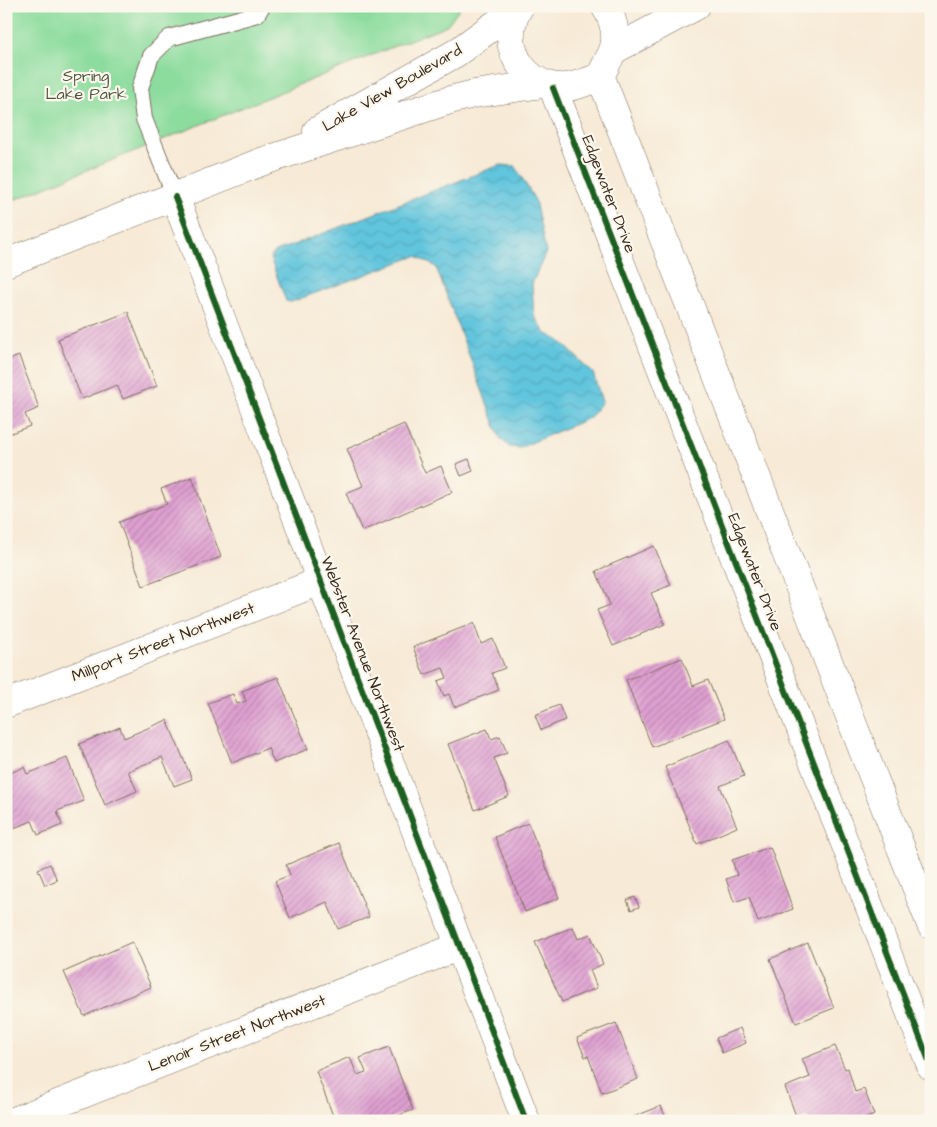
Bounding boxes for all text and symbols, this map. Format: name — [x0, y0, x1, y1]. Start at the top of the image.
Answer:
street label: Lake View Boulevard — [318, 39, 466, 137]
park label: Spring Lake Park — [45, 65, 127, 105]
street label: Edgewater Drive — [575, 132, 642, 257]
street label: Edgewater Drive — [721, 510, 788, 635]
street label: Webster Avenue Northwest — [315, 553, 411, 755]
street label: Millport Street Northwest — [68, 597, 258, 687]
street label: Lenoir Street Northwest — [145, 989, 329, 1077]

